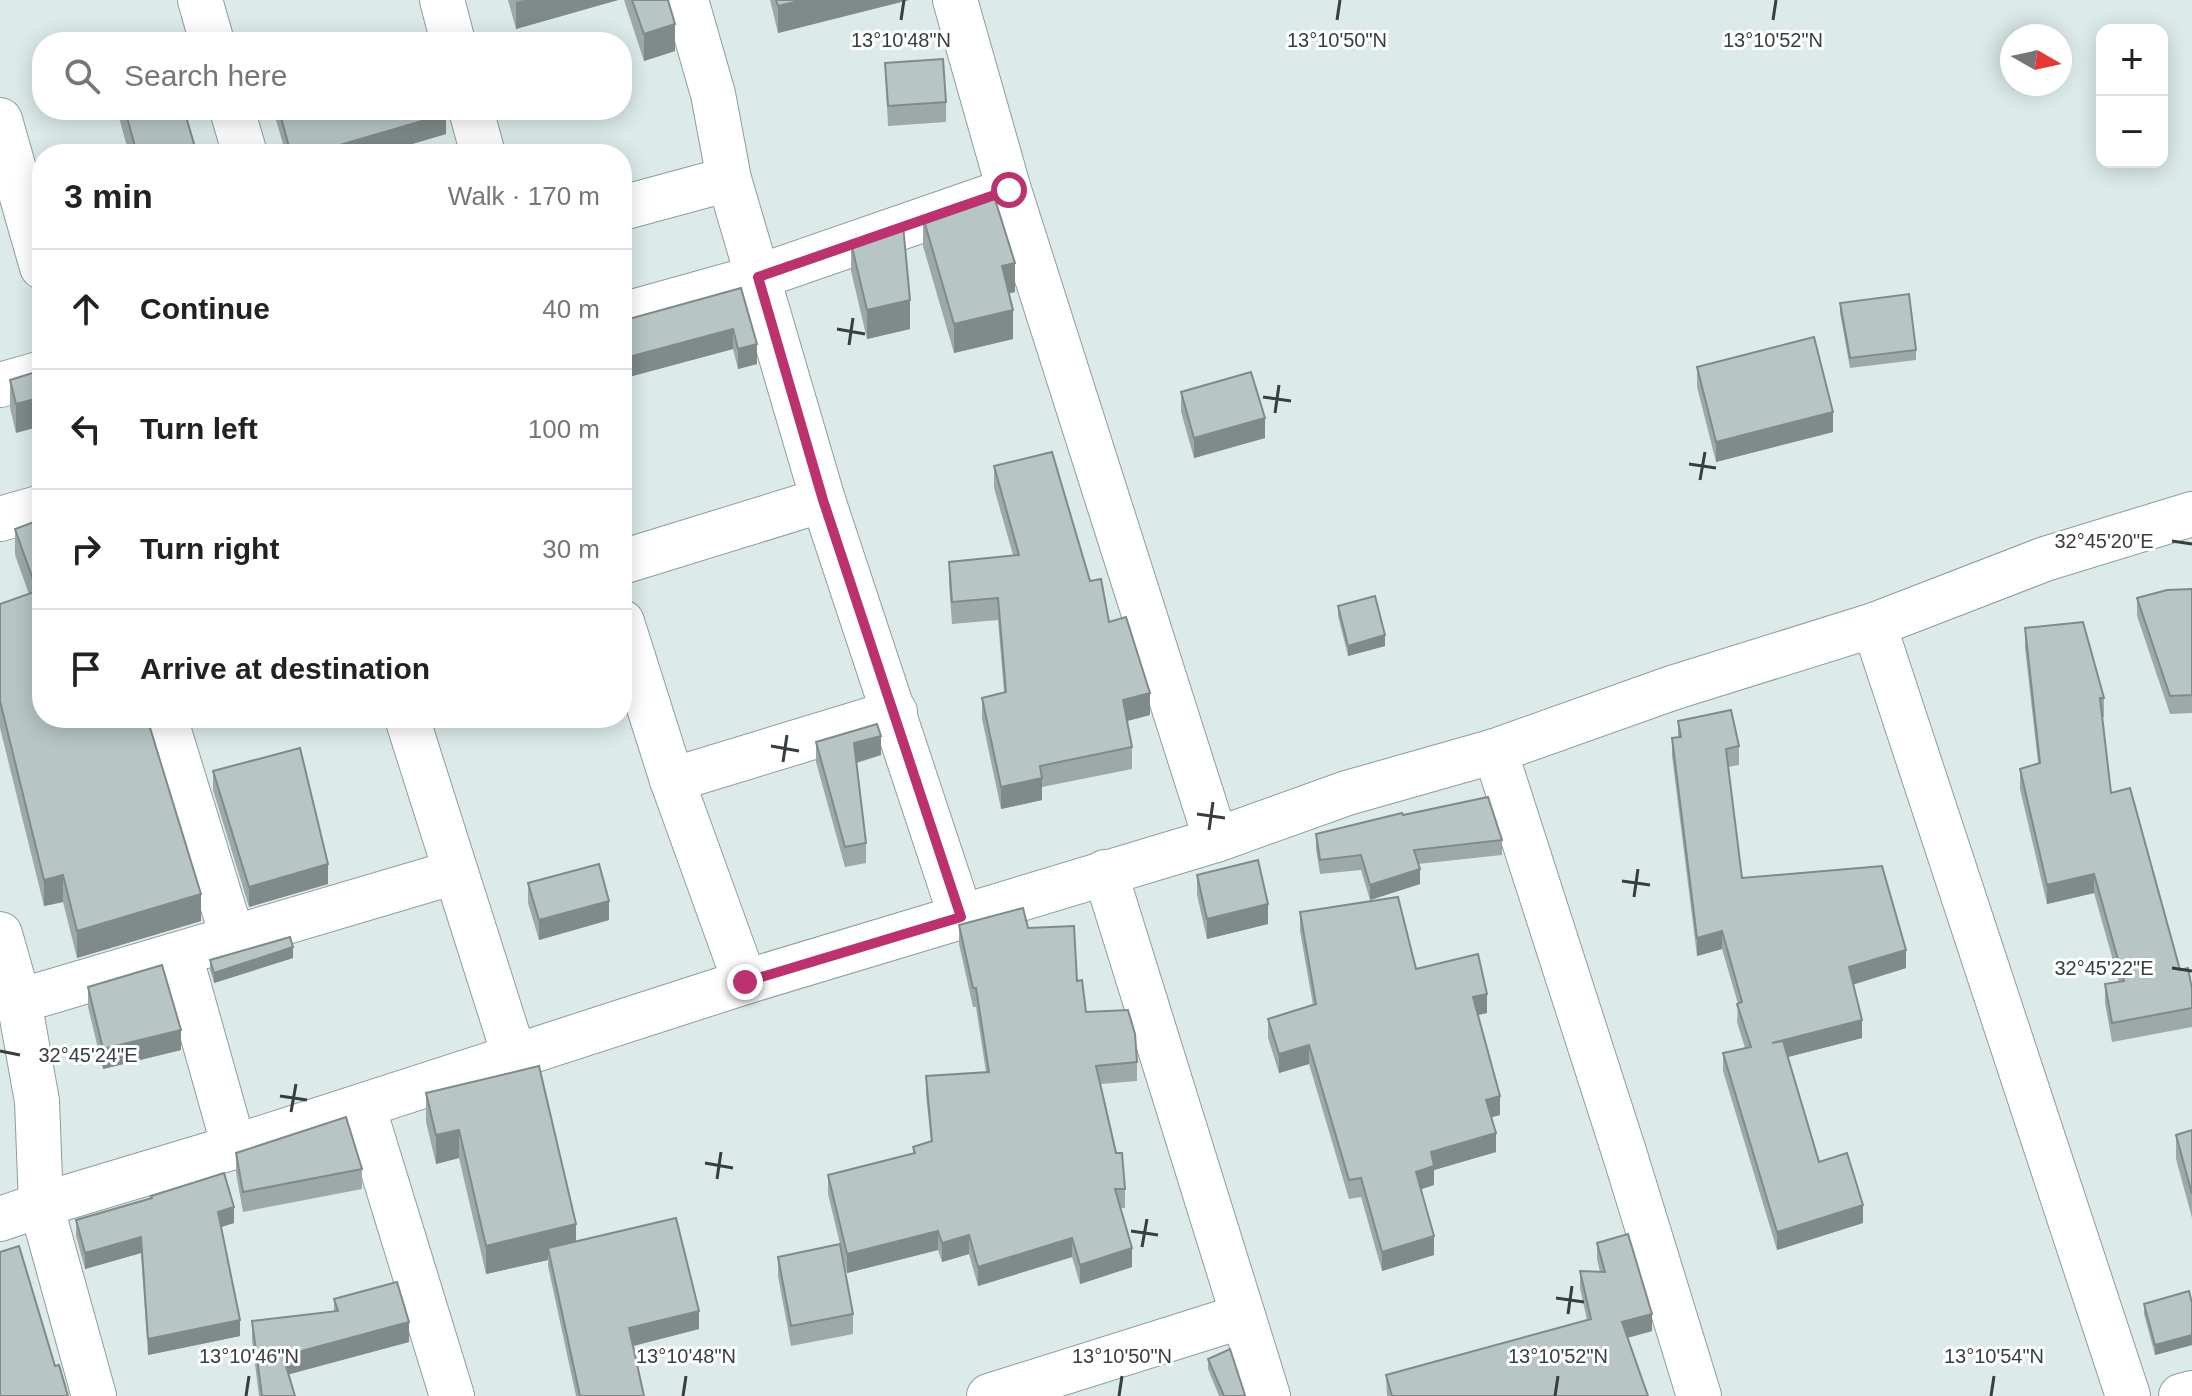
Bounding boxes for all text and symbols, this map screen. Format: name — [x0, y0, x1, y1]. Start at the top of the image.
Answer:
north arrow — [2000, 24, 2072, 96]
map controls — [2096, 24, 2168, 168]
button: + — [2096, 24, 2168, 96]
text: 13°10'48"N — [851, 29, 951, 51]
text: 13°10'50"N — [1287, 29, 1387, 51]
text: 13°10'52"N — [1723, 29, 1823, 51]
search box — [32, 32, 632, 120]
icon: search — [60, 54, 104, 98]
text: Search here — [124, 59, 287, 92]
button: − — [2096, 96, 2168, 168]
route start — [991, 172, 1027, 208]
text: 3 min — [64, 177, 153, 215]
text: Walk · 170 m — [448, 181, 600, 211]
icon: ahead — [64, 287, 108, 331]
text: Continue — [140, 292, 270, 325]
text: 40 m — [542, 294, 600, 324]
icon: left — [64, 407, 108, 451]
text: Turn left — [140, 412, 258, 445]
text: 100 m — [528, 414, 600, 444]
icon: right — [64, 527, 108, 571]
text: 32°45'20"E — [2055, 530, 2154, 552]
text: Turn right — [140, 532, 279, 565]
text: 30 m — [542, 534, 600, 564]
icon: arrive — [64, 647, 108, 691]
text: Arrive at destination — [140, 652, 430, 685]
text: 32°45'22"E — [2055, 957, 2154, 979]
route end — [727, 964, 763, 1000]
text: 32°45'24"E — [39, 1044, 138, 1066]
text: 13°10'46"N — [199, 1345, 299, 1367]
text: 13°10'48"N — [636, 1345, 736, 1367]
text: 13°10'50"N — [1072, 1345, 1172, 1367]
text: 13°10'52"N — [1508, 1345, 1608, 1367]
text: 13°10'54"N — [1944, 1345, 2044, 1367]

